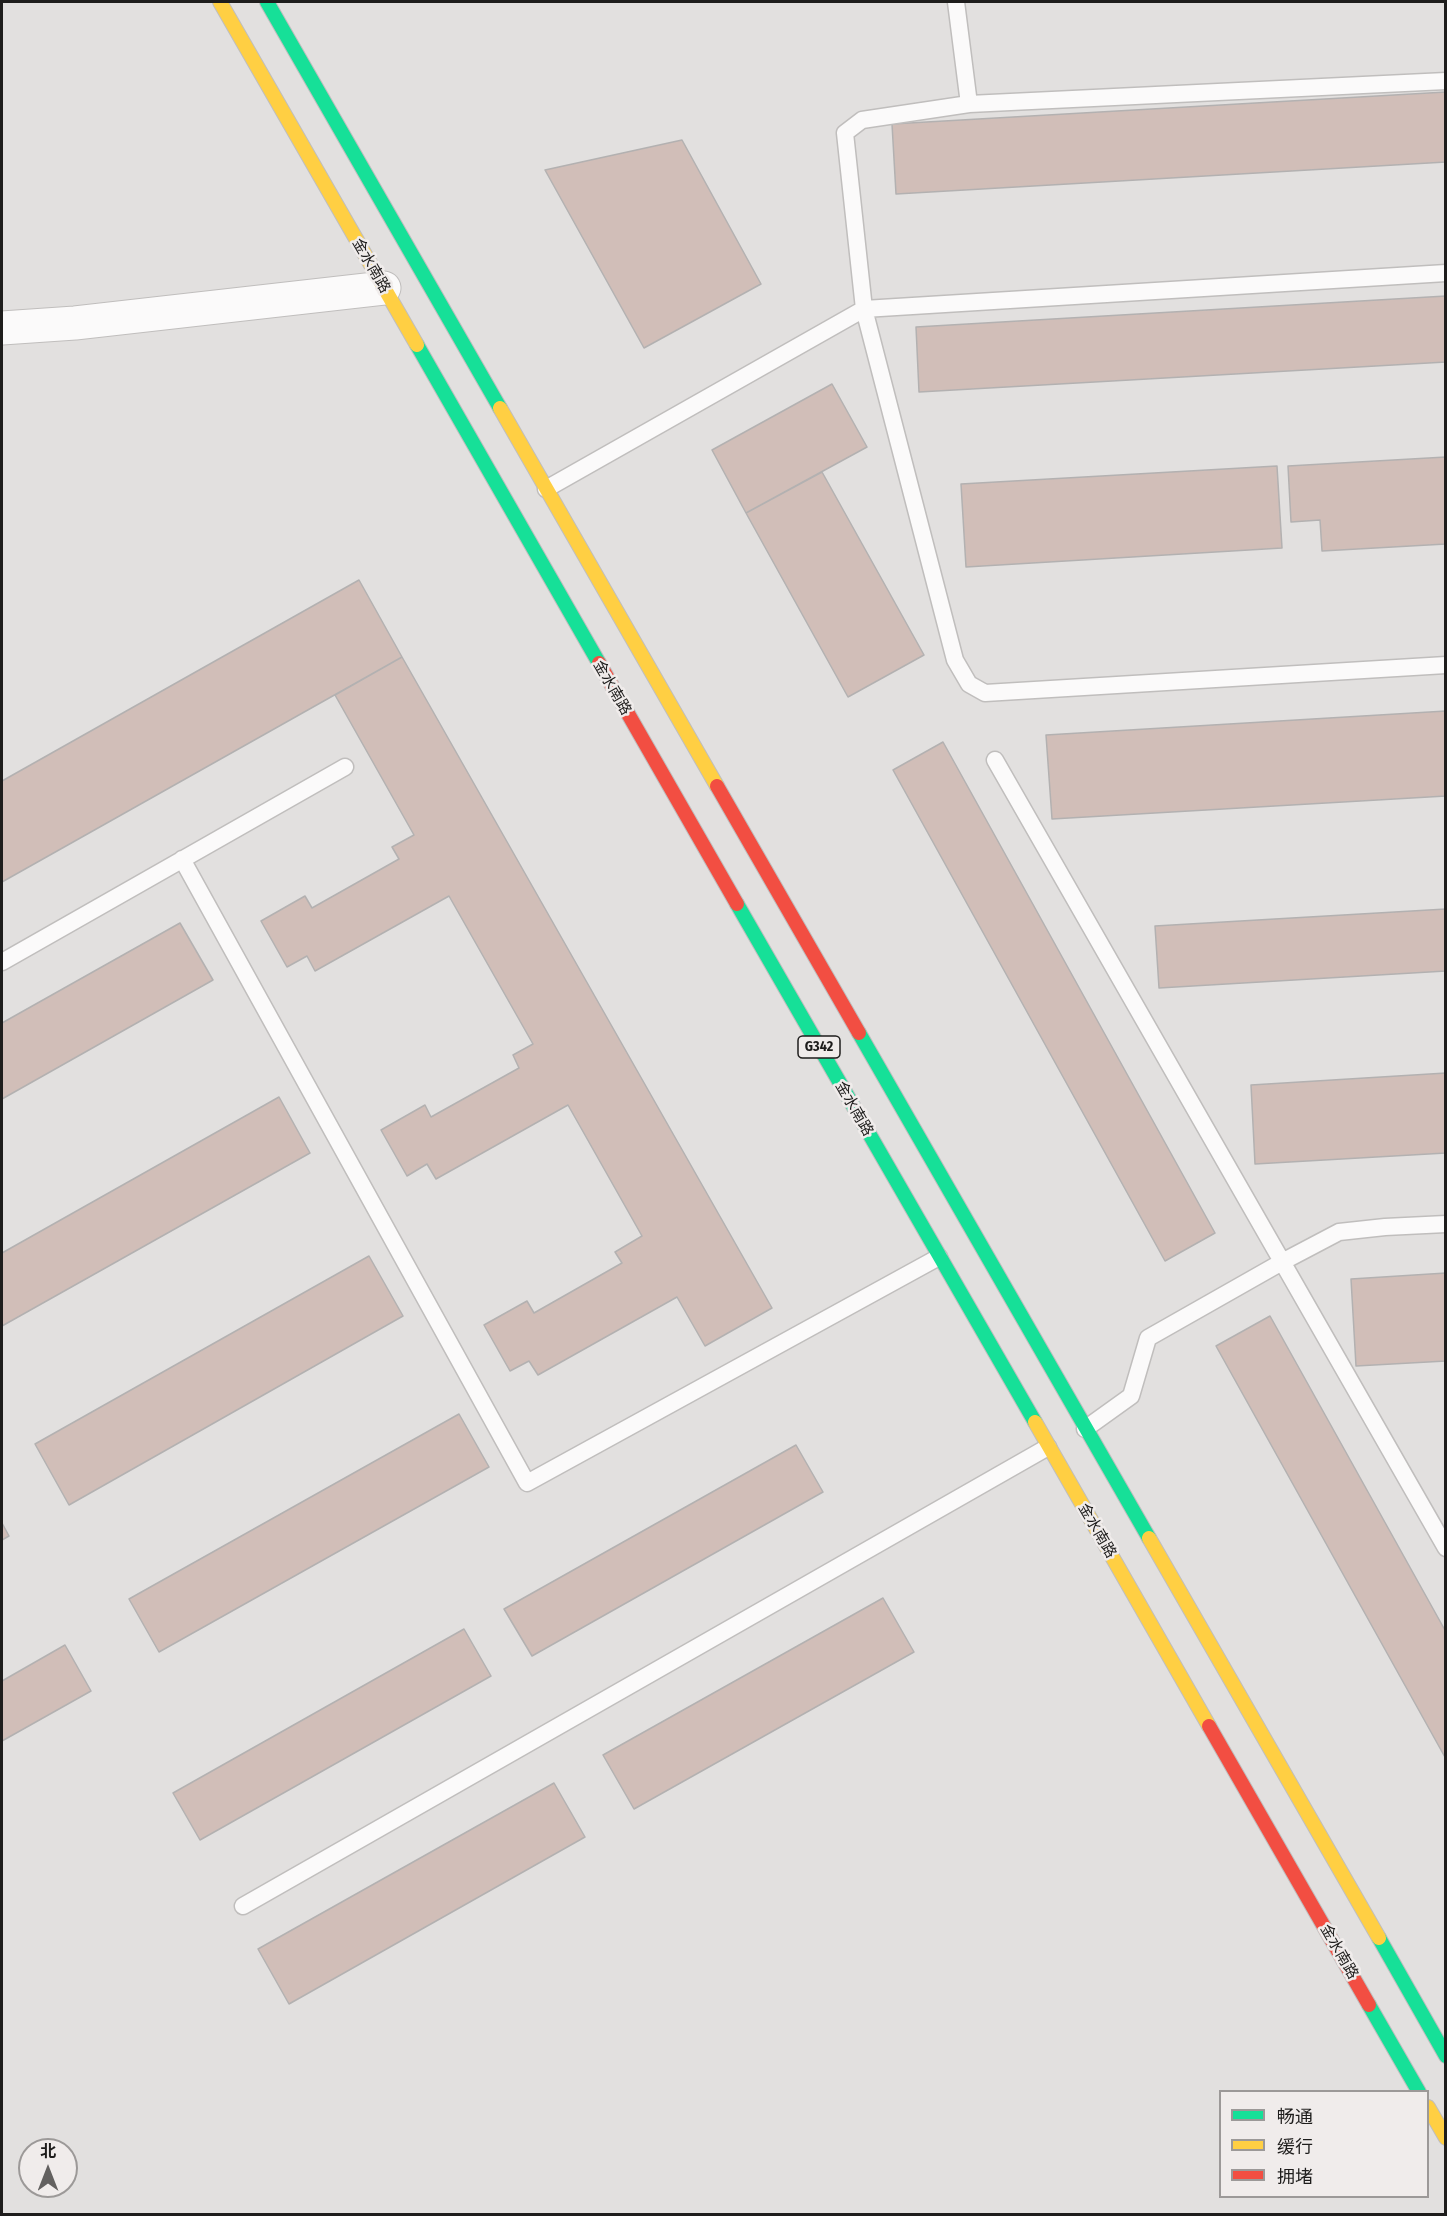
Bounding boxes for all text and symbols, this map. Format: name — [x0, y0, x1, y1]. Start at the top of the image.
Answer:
street label: 金水南路 — [348, 236, 394, 296]
street label: 金水南路 — [589, 658, 635, 718]
road number: G342 — [798, 1036, 840, 1058]
street label: 金水南路 — [831, 1079, 877, 1139]
street label: 金水南路 — [1074, 1501, 1120, 1561]
street label: 金水南路 — [1316, 1922, 1362, 1982]
legend — [1219, 2090, 1429, 2198]
text: 畅通 — [1277, 2106, 1313, 2128]
text: 缓行 — [1277, 2136, 1313, 2158]
north arrow — [18, 2138, 78, 2198]
text: 北 — [40, 2142, 56, 2161]
text: 拥堵 — [1277, 2166, 1313, 2188]

